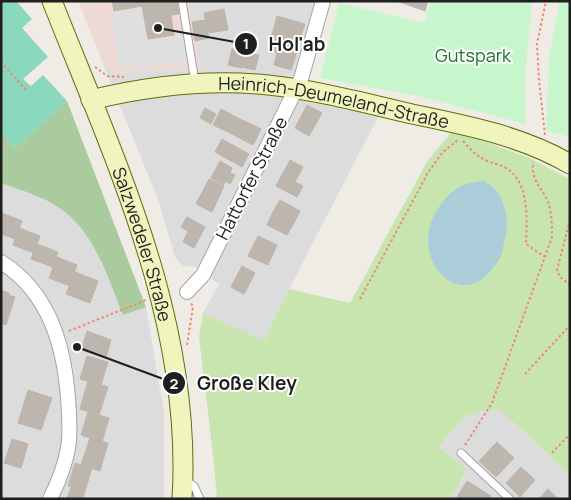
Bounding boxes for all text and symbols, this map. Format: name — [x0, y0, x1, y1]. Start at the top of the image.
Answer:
callout: Hol'ab — [234, 27, 336, 61]
text: Hol'ab — [269, 31, 325, 57]
text: 1 — [243, 33, 249, 54]
park label: Gutspark — [435, 43, 512, 67]
street label: Heinrich-Deumeland-Straße — [218, 71, 452, 133]
street label: Hattorfer Straße — [210, 112, 292, 244]
street label: Salzwedeler Straße — [107, 164, 178, 324]
callout: Große Kley — [162, 366, 307, 400]
text: Große Kley — [197, 370, 297, 396]
text: 2 — [170, 373, 179, 394]

